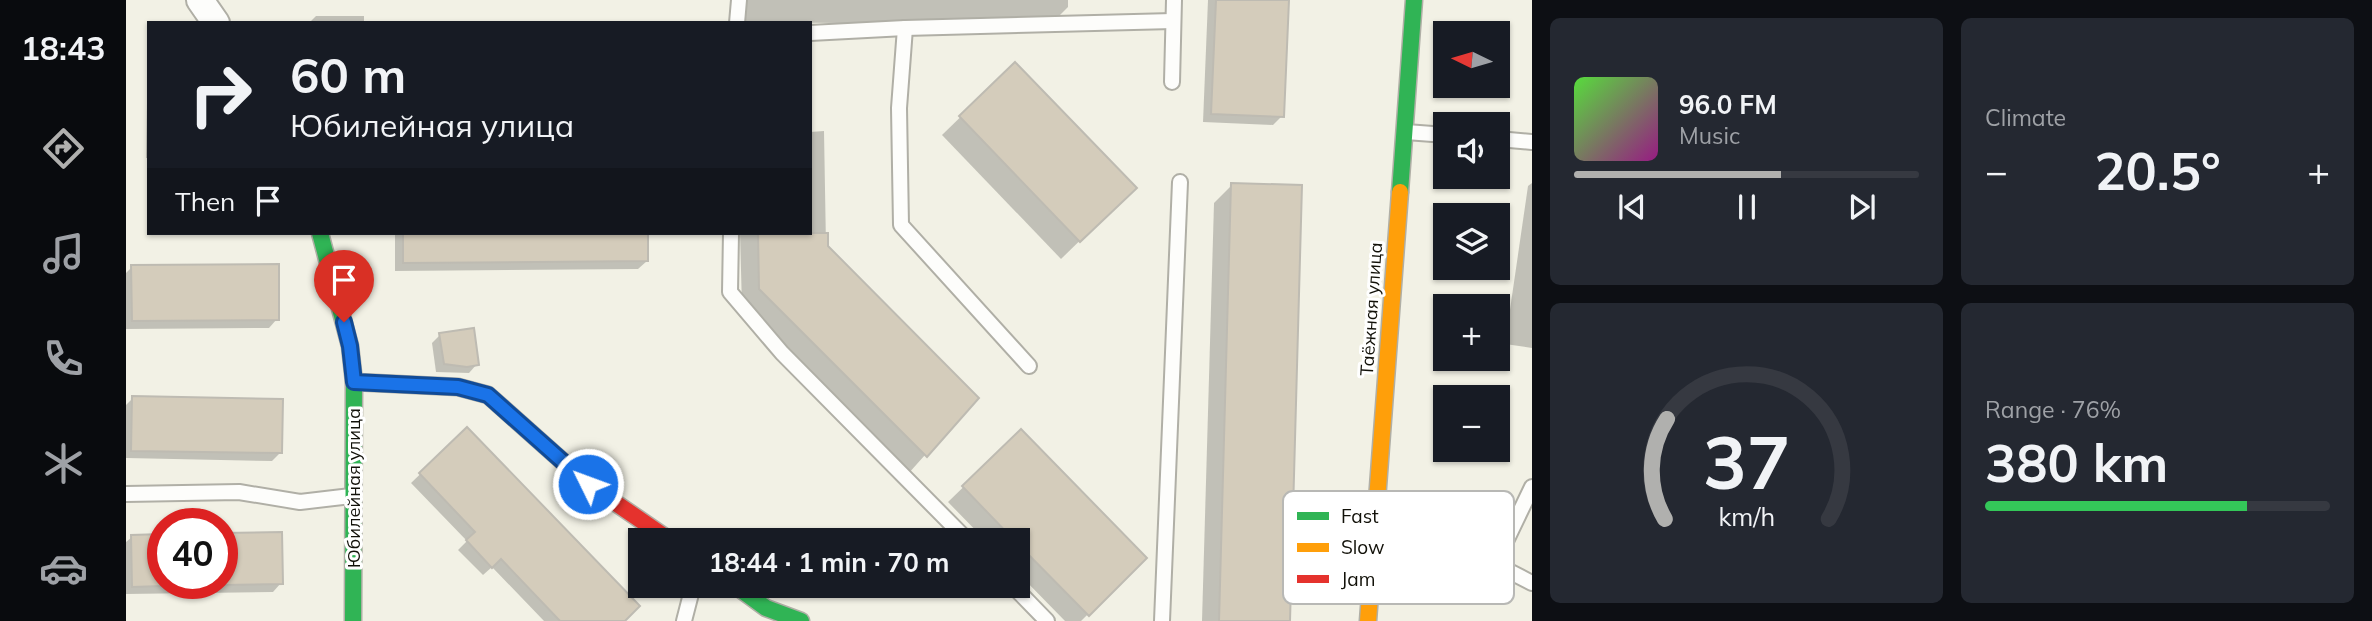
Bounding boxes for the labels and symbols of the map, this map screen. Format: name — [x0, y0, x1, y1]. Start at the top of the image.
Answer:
north arrow — [1433, 21, 1510, 98]
street label: Таёжная улица — [1355, 241, 1387, 377]
pin — [314, 250, 374, 322]
street label: Юбилейная улица — [342, 408, 365, 568]
position arrow — [551, 447, 625, 521]
legend — [1283, 491, 1514, 604]
text: Fast — [1341, 504, 1379, 528]
speed limit sign: 40 — [147, 508, 238, 599]
text: Slow — [1341, 535, 1385, 559]
text: Jam — [1341, 567, 1375, 591]

